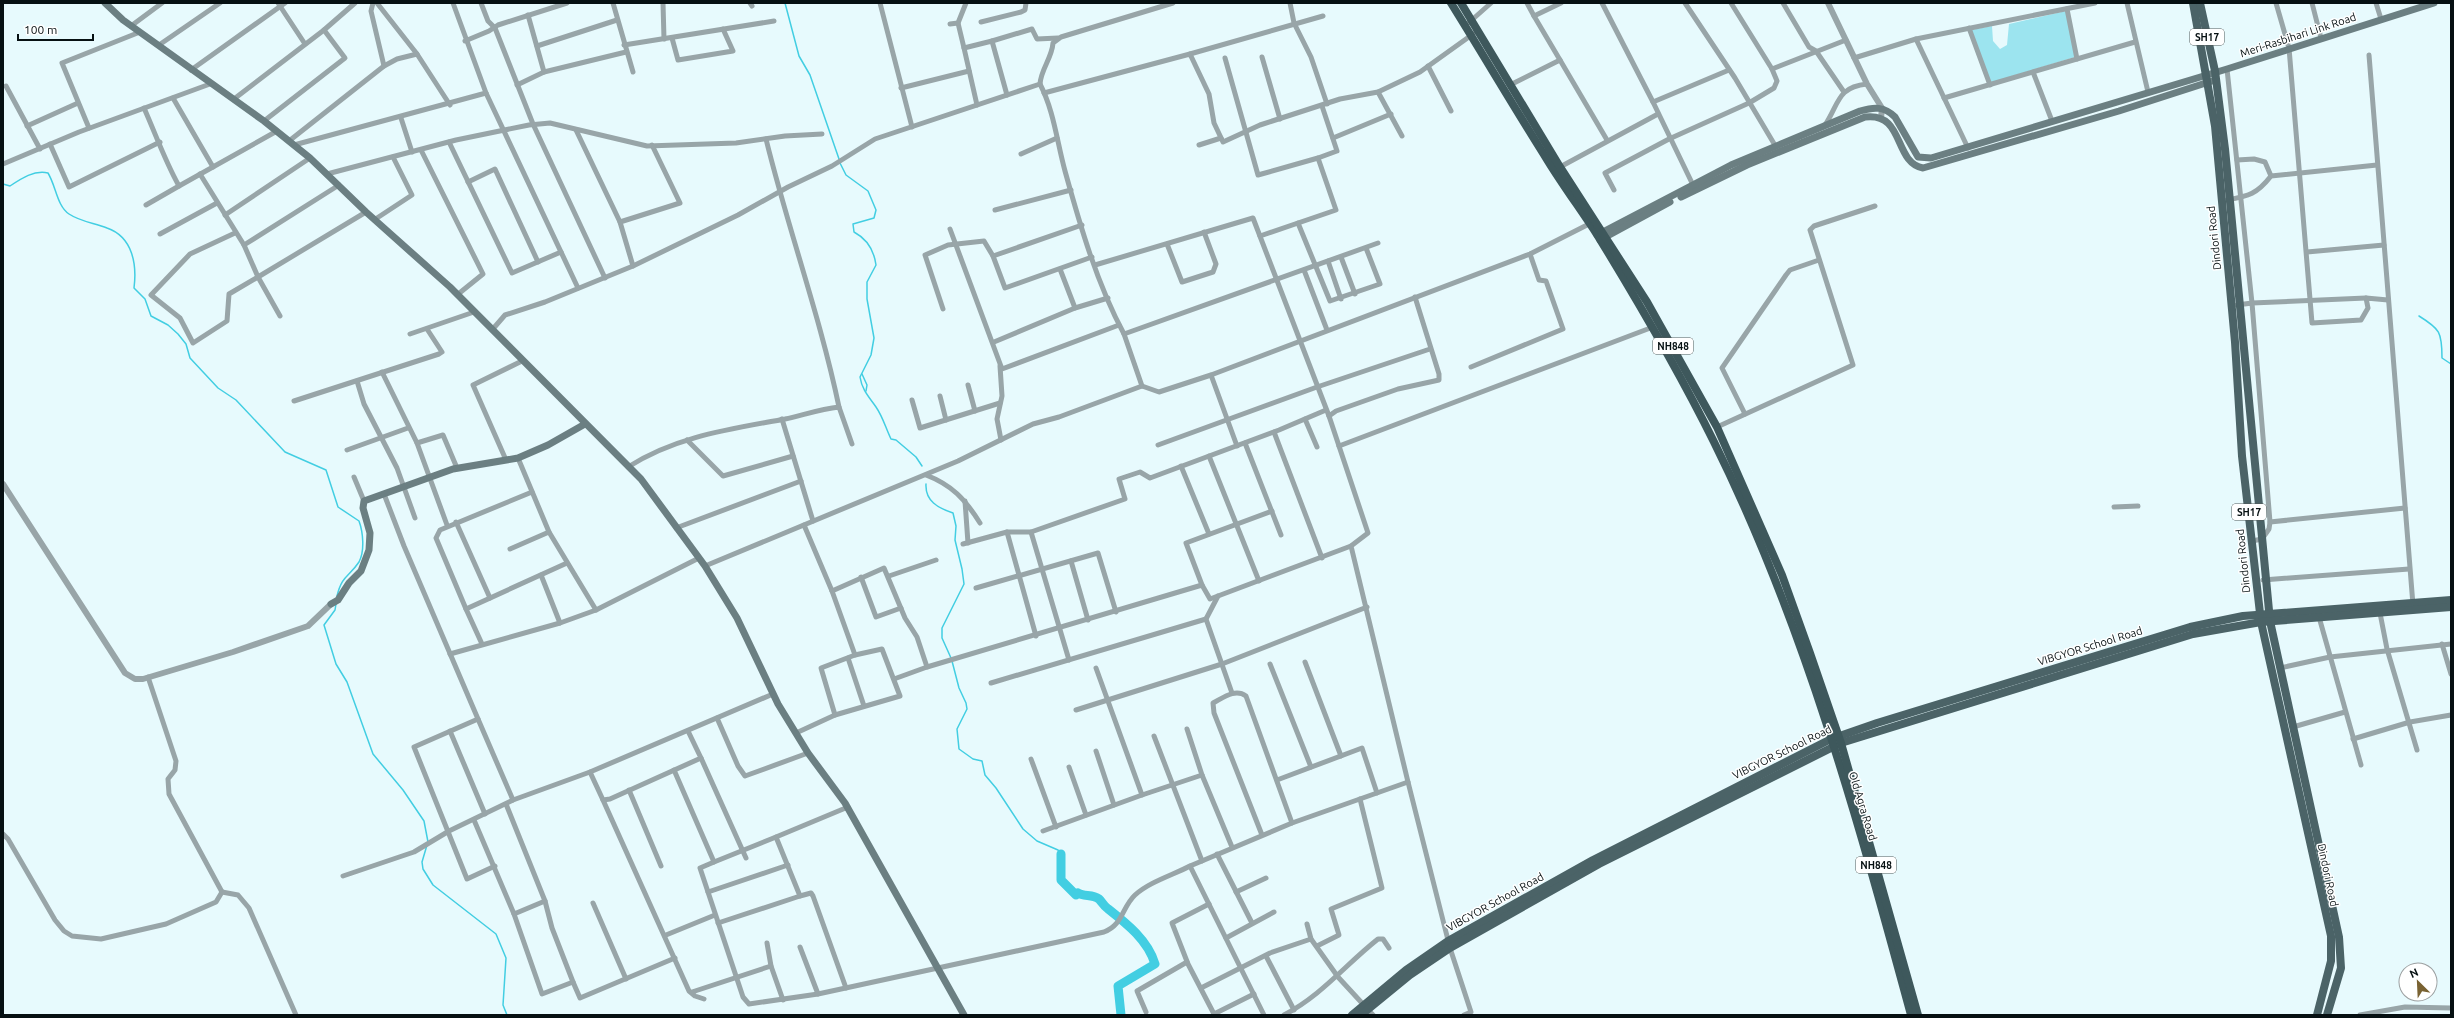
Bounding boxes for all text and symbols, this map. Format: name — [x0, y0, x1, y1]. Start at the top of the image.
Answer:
street label: Meri-Rasbihari Link Road — [2238, 11, 2358, 59]
scale bar — [18, 16, 93, 42]
text: 100 m — [24, 23, 57, 36]
road number: SH17 — [2190, 29, 2224, 45]
street label: Dindori Road — [2205, 205, 2223, 271]
road number: NH848 — [1653, 338, 1693, 354]
road number: SH17 — [2232, 504, 2266, 520]
street label: Dindori Road — [2234, 528, 2252, 594]
street label: VIBGYOR School Road — [2036, 624, 2144, 668]
street label: VIBGYOR School Road — [1730, 723, 1834, 781]
street label: Old Agra Road — [1847, 770, 1879, 842]
street label: Dindori Road — [2315, 842, 2341, 908]
road number: NH848 — [1856, 857, 1896, 873]
street label: VIBGYOR School Road — [1445, 870, 1545, 934]
north arrow — [2398, 962, 2438, 1002]
text: N — [2408, 966, 2420, 980]

